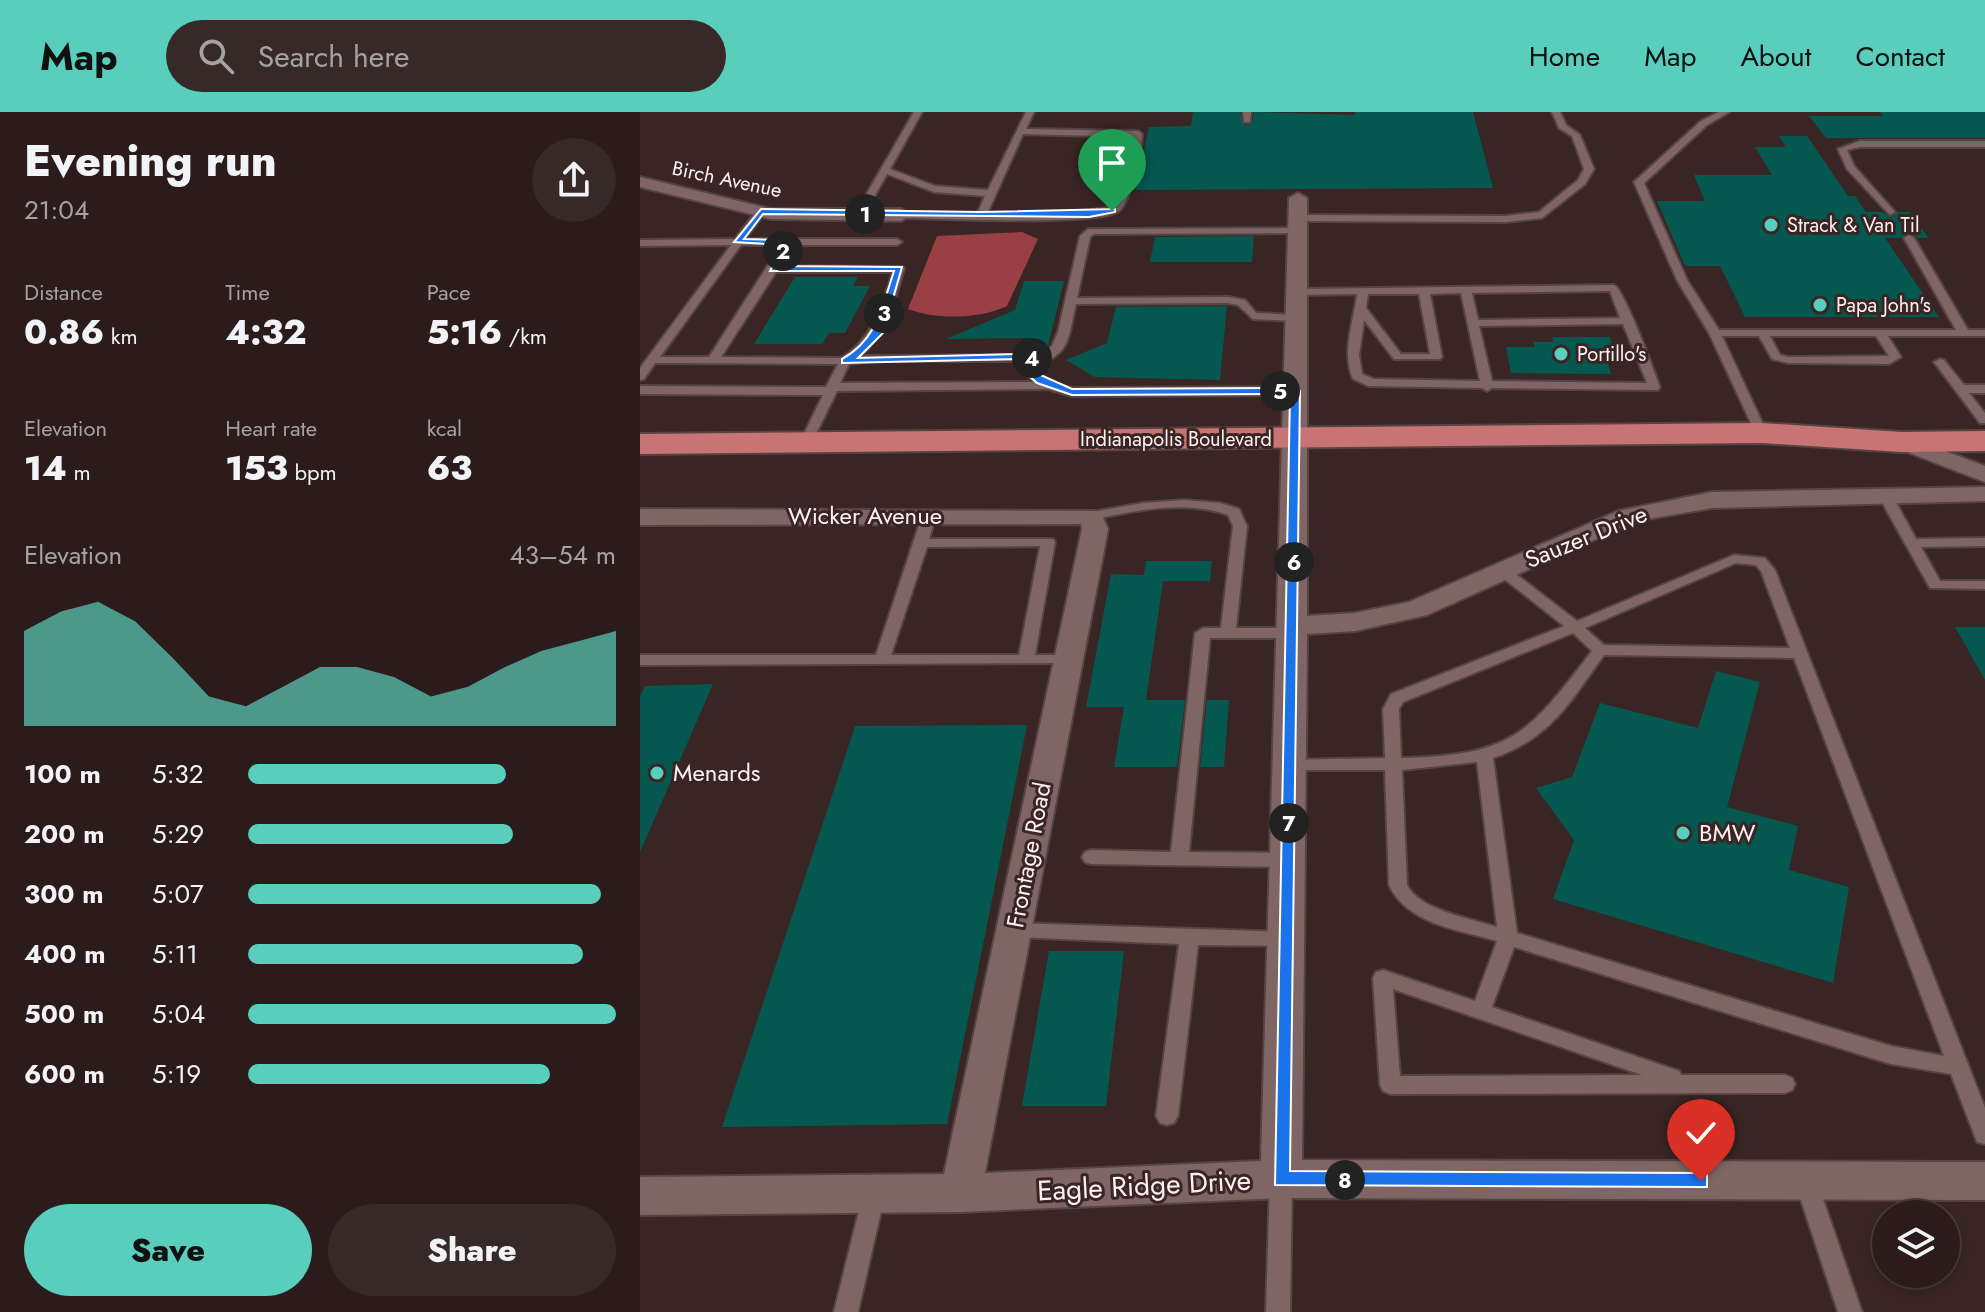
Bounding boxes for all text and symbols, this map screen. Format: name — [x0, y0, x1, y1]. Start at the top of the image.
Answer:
search box — [166, 20, 726, 92]
text: Map — [40, 29, 118, 84]
icon: search — [194, 34, 238, 78]
text: Search here — [258, 35, 410, 78]
text: Home — [1529, 36, 1600, 77]
text: Map — [1644, 36, 1696, 77]
text: About — [1740, 36, 1812, 77]
text: Contact — [1856, 36, 1945, 77]
text: Evening run — [24, 129, 277, 193]
pin — [1078, 129, 1146, 211]
button: share — [532, 138, 616, 222]
icon: arrive — [1090, 141, 1134, 185]
street label: Birch Avenue — [669, 154, 784, 205]
text: 21:04 — [24, 191, 89, 229]
pin: 1 — [845, 194, 885, 234]
text: 1 — [859, 198, 871, 230]
place label: Strack & Van Til — [1787, 211, 1920, 240]
marker: Strack & Van Til — [1762, 216, 1780, 234]
pin: 2 — [763, 231, 803, 271]
text: 2 — [776, 235, 790, 267]
text: Distance — [24, 276, 103, 308]
text: Time — [225, 276, 270, 308]
text: Pace — [427, 276, 470, 308]
place label: Papa John's — [1836, 291, 1931, 320]
pin: 3 — [864, 293, 904, 333]
marker: Papa John's — [1811, 296, 1829, 314]
text: 3 — [877, 297, 891, 329]
text: 0.86 — [24, 308, 104, 357]
text: 4:32 — [225, 308, 306, 357]
text: 5:16 — [427, 308, 502, 357]
text: km — [104, 320, 138, 352]
text: /km — [502, 320, 547, 352]
pin: 4 — [1012, 338, 1052, 378]
place label: Portillo's — [1577, 340, 1646, 369]
text: 4 — [1024, 342, 1040, 374]
marker: Portillo's — [1552, 345, 1570, 363]
pin: 5 — [1260, 371, 1300, 411]
text: 5 — [1273, 375, 1287, 407]
text: Elevation — [24, 412, 107, 444]
text: Heart rate — [225, 412, 317, 444]
text: kcal — [427, 412, 462, 444]
street label: Indianapolis Boulevard — [1080, 425, 1272, 454]
text: 14 — [24, 444, 67, 493]
text: 153 — [225, 444, 288, 493]
text: 63 — [427, 444, 472, 493]
text: m — [67, 456, 91, 488]
text: bpm — [288, 456, 337, 488]
street label: Sauzer Drive — [1519, 496, 1652, 577]
street label: Wicker Avenue — [788, 498, 942, 533]
text: Elevation — [24, 536, 122, 574]
text: 43–54 m — [510, 536, 616, 574]
pin: 6 — [1274, 542, 1314, 582]
text: 6 — [1287, 546, 1301, 578]
text: 100 m — [24, 755, 101, 793]
text: 5:32 — [152, 755, 203, 793]
place label: Menards — [673, 755, 761, 790]
marker: Menards — [648, 764, 666, 782]
street label: Frontage Road — [997, 779, 1060, 931]
pin: 7 — [1269, 803, 1309, 843]
text: 7 — [1282, 807, 1296, 839]
text: 200 m — [24, 815, 105, 853]
text: 5:29 — [152, 815, 204, 853]
place label: BMW — [1699, 815, 1756, 850]
marker: BMW — [1674, 824, 1692, 842]
text: 300 m — [24, 875, 104, 913]
text: 5:07 — [152, 875, 204, 913]
text: 400 m — [24, 935, 106, 973]
text: 5:11 — [152, 935, 198, 973]
text: 500 m — [24, 995, 104, 1033]
text: 5:04 — [152, 995, 205, 1033]
text: 600 m — [24, 1055, 105, 1093]
text: 5:19 — [152, 1055, 201, 1093]
pin — [1667, 1099, 1735, 1181]
icon: check — [1679, 1111, 1723, 1155]
street label: Eagle Ridge Drive — [1036, 1159, 1252, 1212]
pin: 8 — [1325, 1160, 1365, 1200]
text: 8 — [1338, 1164, 1352, 1196]
map controls — [1872, 1200, 1960, 1288]
button: layers — [1872, 1200, 1960, 1288]
button: Save — [24, 1204, 312, 1296]
button: Share — [328, 1204, 616, 1296]

